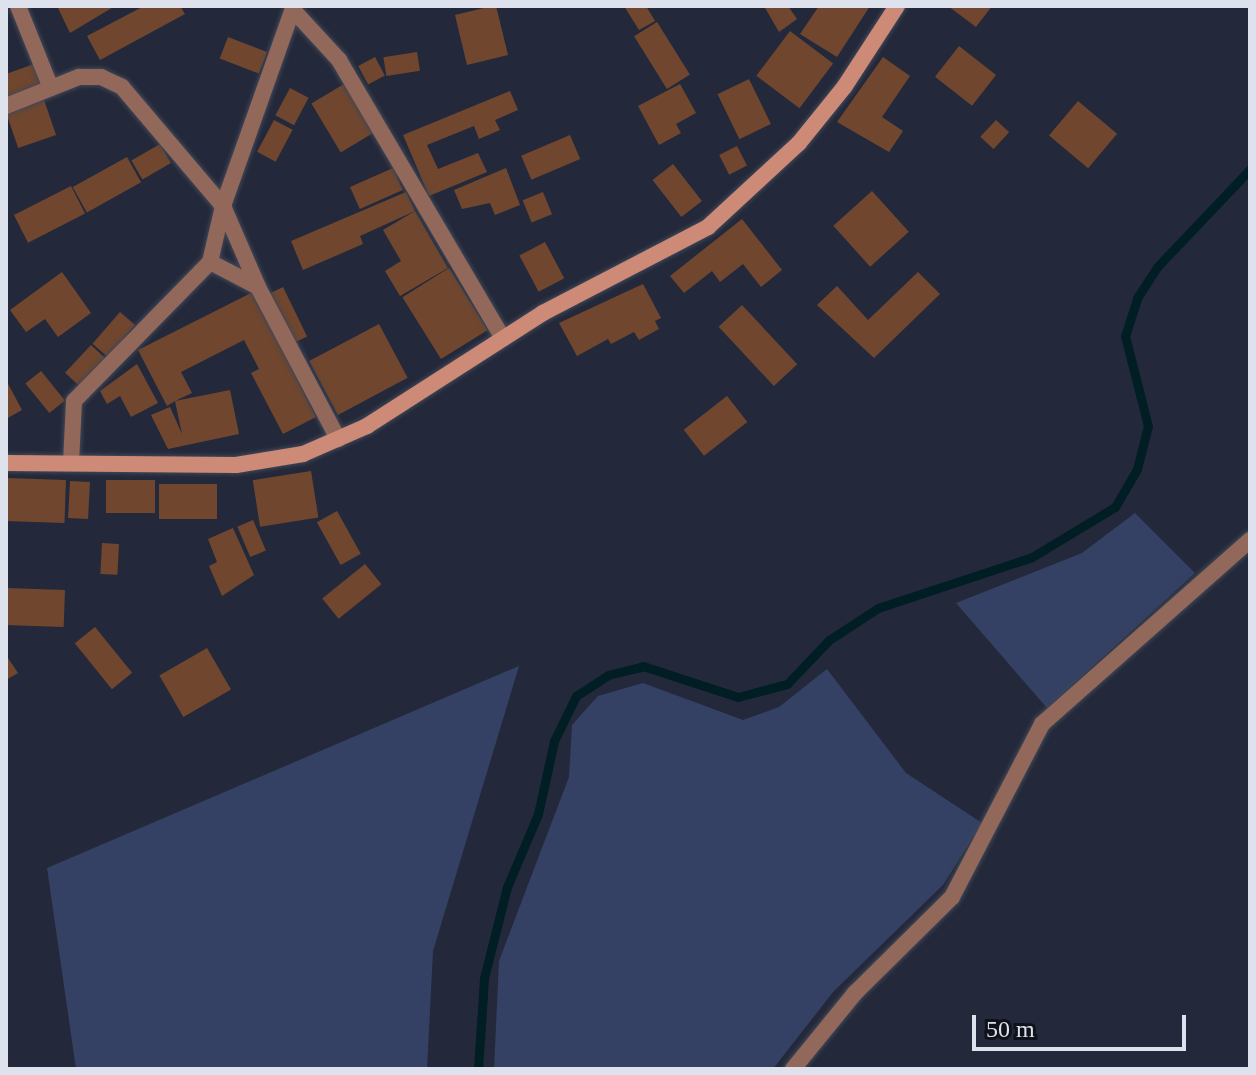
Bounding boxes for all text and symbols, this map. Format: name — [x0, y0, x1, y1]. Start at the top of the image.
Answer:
scale bar — [976, 999, 1190, 1049]
text: 50 m — [986, 1016, 1035, 1042]

